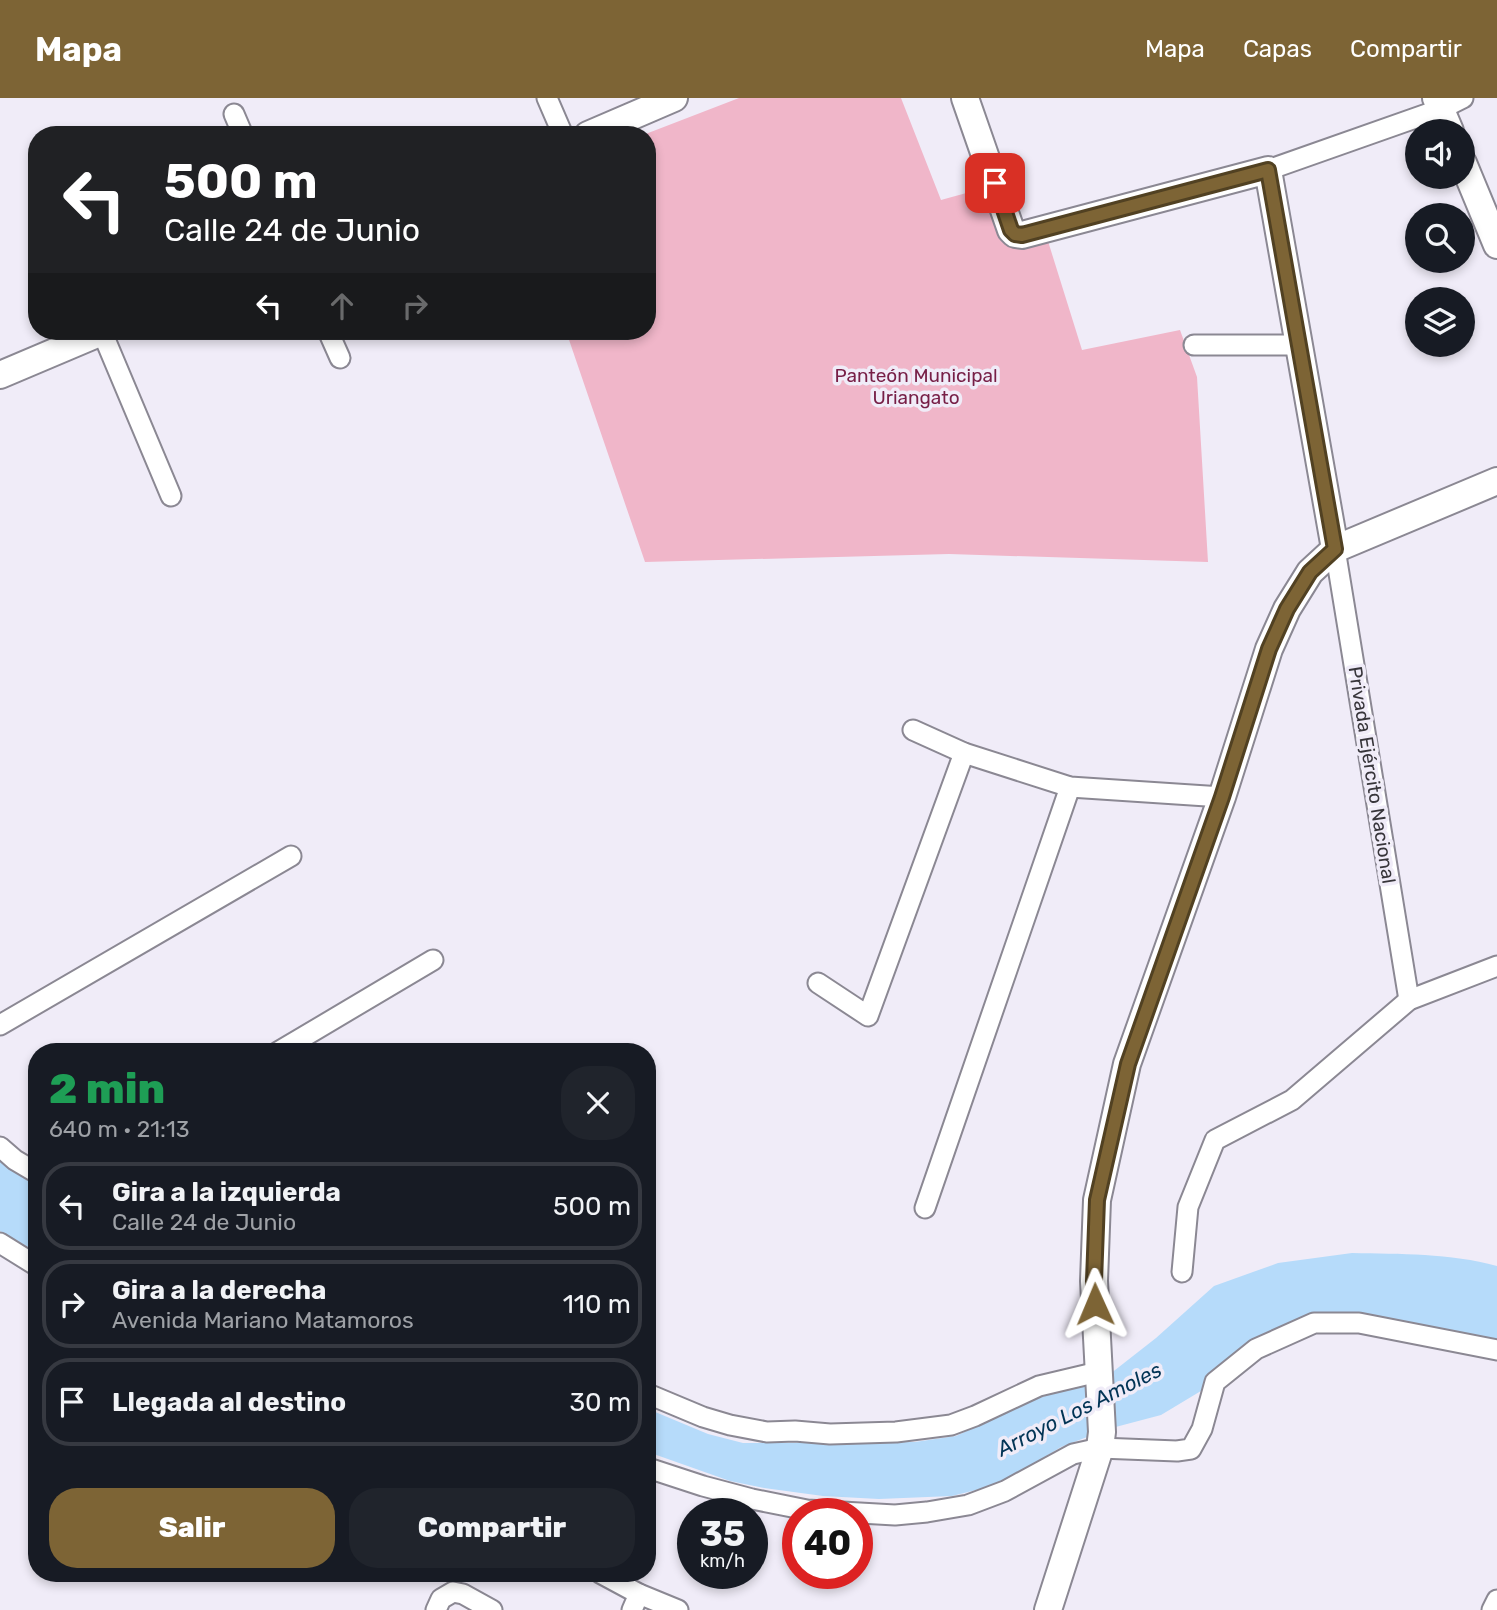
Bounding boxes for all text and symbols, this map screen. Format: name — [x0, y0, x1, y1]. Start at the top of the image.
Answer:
text: Mapa — [35, 30, 122, 69]
text: Mapa — [1145, 35, 1205, 63]
text: Capas — [1243, 35, 1312, 63]
text: Compartir — [1350, 35, 1462, 63]
map controls — [1405, 119, 1475, 357]
button: sound — [1405, 119, 1475, 189]
text: 500 m — [164, 152, 318, 210]
pin — [965, 153, 1025, 213]
icon: left — [49, 154, 140, 245]
icon: arrive — [976, 164, 1014, 202]
button: search — [1405, 203, 1475, 273]
text: Calle 24 de Junio — [164, 211, 420, 249]
icon: left — [250, 287, 288, 325]
icon: ahead — [323, 287, 361, 325]
icon: right — [396, 287, 434, 325]
button: layers — [1405, 287, 1475, 357]
park label: Panteón Municipal Uriangato — [834, 364, 998, 409]
street label: Privada Ejército Nacional — [1343, 665, 1401, 885]
text: 2 min — [49, 1064, 165, 1114]
button: close — [561, 1066, 635, 1140]
text: 640 m · 21:13 — [49, 1115, 190, 1143]
text: Gira a la izquierda — [112, 1177, 341, 1208]
icon: left — [53, 1187, 91, 1225]
text: 500 m — [553, 1191, 631, 1222]
text: Calle 24 de Junio — [112, 1208, 296, 1236]
position arrow — [1058, 1267, 1132, 1341]
text: Gira a la derecha — [112, 1275, 326, 1306]
icon: right — [53, 1285, 91, 1323]
text: 110 m — [563, 1289, 631, 1320]
text: Avenida Mariano Matamoros — [112, 1306, 414, 1334]
water label: Arroyo Los Amoles — [992, 1357, 1166, 1462]
icon: arrive — [53, 1383, 91, 1421]
text: Llegada al destino — [112, 1387, 346, 1418]
text: 30 m — [569, 1387, 631, 1418]
button: Salir — [49, 1488, 335, 1568]
button: Compartir — [349, 1488, 635, 1568]
speed limit sign: 40 — [782, 1498, 873, 1589]
text: 35 — [700, 1513, 745, 1555]
text: km/h — [700, 1550, 745, 1572]

